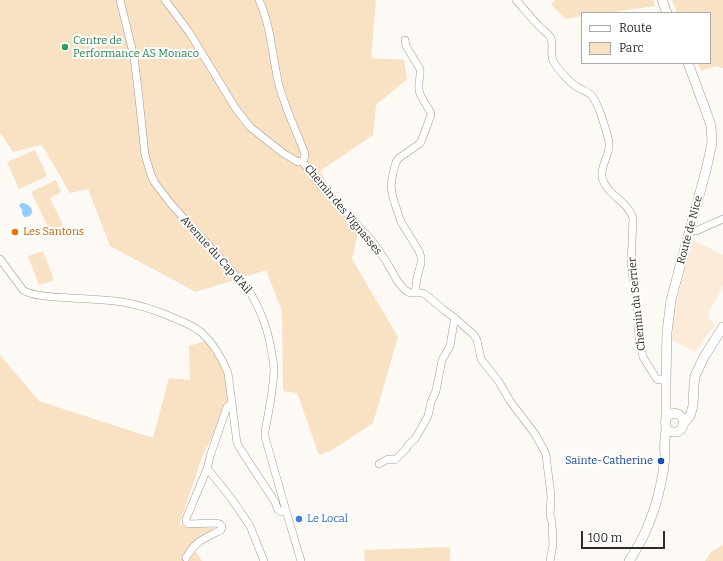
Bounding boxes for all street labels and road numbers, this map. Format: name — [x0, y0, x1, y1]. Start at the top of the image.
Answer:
street label: Chemin des Vignasses — [301, 162, 385, 258]
street label: Route de Nice — [675, 194, 705, 266]
street label: Avenue du Cap d'Ail — [178, 213, 254, 297]
street label: Chemin du Serrier — [626, 256, 648, 352]

